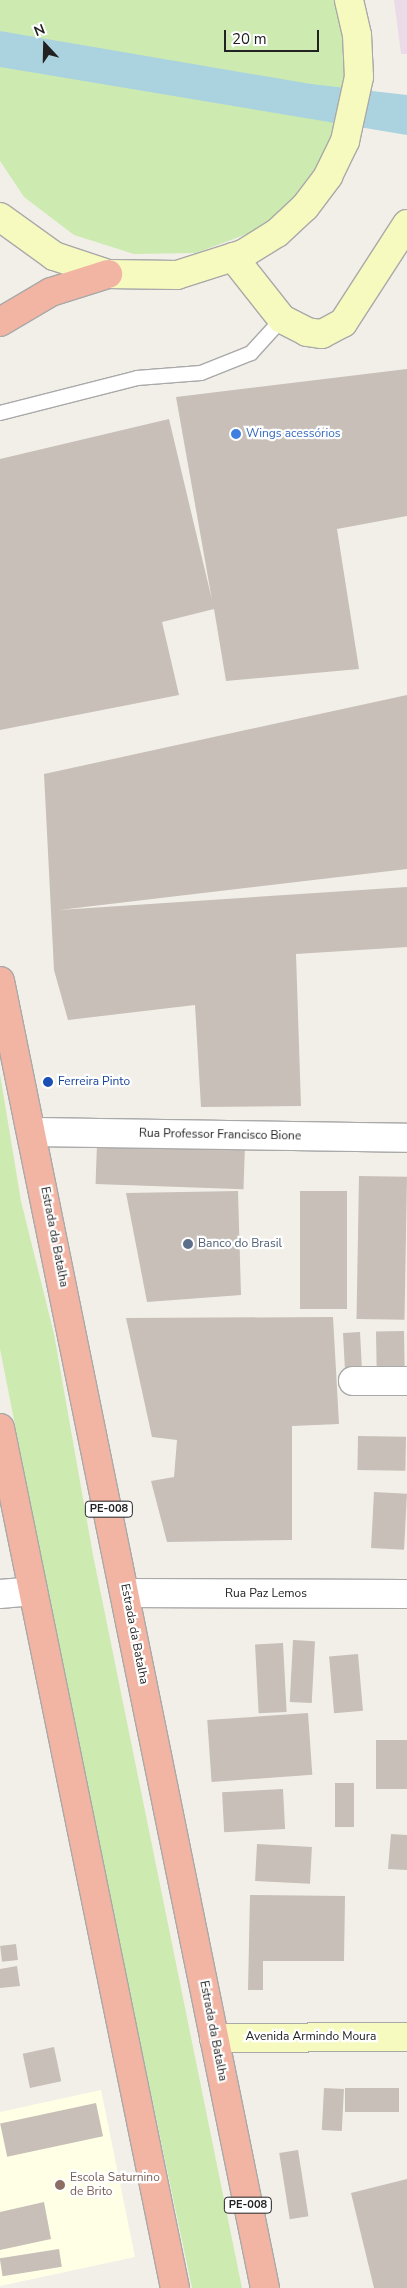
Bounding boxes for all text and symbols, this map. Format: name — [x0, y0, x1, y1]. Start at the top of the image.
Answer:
north arrow — [20, 20, 70, 70]
text: N — [31, 20, 48, 41]
scale bar — [227, 20, 322, 52]
text: 20 m — [232, 29, 267, 49]
place label: Wings acessórios — [246, 427, 341, 441]
marker: Wings acessórios — [230, 428, 242, 440]
place label: Ferreira Pinto — [58, 1075, 130, 1089]
marker: Ferreira Pinto — [42, 1076, 54, 1088]
street label: Rua Professor Francisco Bione — [139, 1126, 301, 1144]
street label: Estrada da Batalha — [37, 1186, 71, 1288]
place label: Banco do Brasil — [198, 1237, 282, 1251]
marker: Banco do Brasil — [182, 1238, 194, 1250]
road number: PE-008 — [84, 1500, 134, 1518]
street label: Estrada da Batalha — [117, 1583, 151, 1685]
street label: Rua Paz Lemos — [225, 1587, 307, 1601]
street label: Estrada da Batalha — [196, 1980, 230, 2082]
street label: Avenida Armindo Moura — [246, 2030, 376, 2044]
place label: Escola Saturnino de Brito — [70, 2171, 160, 2199]
marker: Escola Saturnino de Brito — [54, 2179, 66, 2191]
road number: PE-008 — [223, 2196, 273, 2214]

